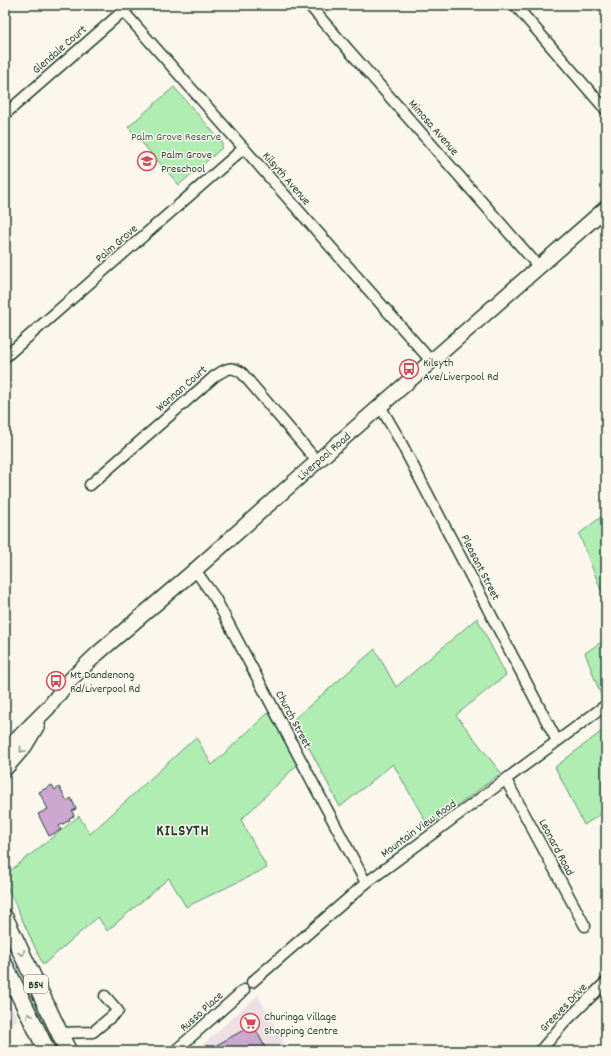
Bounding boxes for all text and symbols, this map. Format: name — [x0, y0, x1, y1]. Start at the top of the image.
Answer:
street label: Glendale Court — [29, 21, 91, 79]
street label: Mimosa Avenue — [404, 96, 462, 160]
park label: Palm Grove Reserve — [131, 129, 221, 146]
place label: Palm Grove Preschool — [161, 147, 212, 178]
street label: Kilsyth Avenue — [258, 148, 314, 209]
school or university icon: Palm Grove Preschool — [136, 150, 158, 172]
street label: Palm Grove — [92, 221, 142, 267]
place label: Kilsyth Ave/Liverpool Rd — [423, 355, 498, 386]
bus stop icon: Kilsyth Ave/Liverpool Rd — [398, 358, 420, 380]
street label: Wannan Court — [153, 362, 212, 416]
street label: Liverpool Road — [294, 429, 355, 485]
street label: Pleasant Street — [456, 532, 504, 604]
place label: Mt Dandenong Rd/Liverpool Rd — [70, 667, 140, 698]
bus stop icon: Mt Dandenong Rd/Liverpool Rd — [45, 670, 67, 692]
street label: Church Street — [270, 688, 315, 752]
one-way arrow — [19, 746, 26, 753]
street label: Mountain View Road — [378, 796, 460, 862]
street label: Leonard Road — [534, 816, 578, 879]
district label: KILSYTH — [156, 820, 210, 843]
one-way arrow — [17, 949, 25, 956]
road number: B54 — [24, 975, 48, 993]
street label: Greeves Drive — [536, 980, 592, 1036]
street label: Russo Place — [177, 988, 227, 1036]
place label: Churinga Village Shopping Centre — [264, 1009, 338, 1040]
supermarket icon: Churinga Village Shopping Centre — [239, 1012, 261, 1034]
one-way arrow — [26, 1013, 34, 1020]

